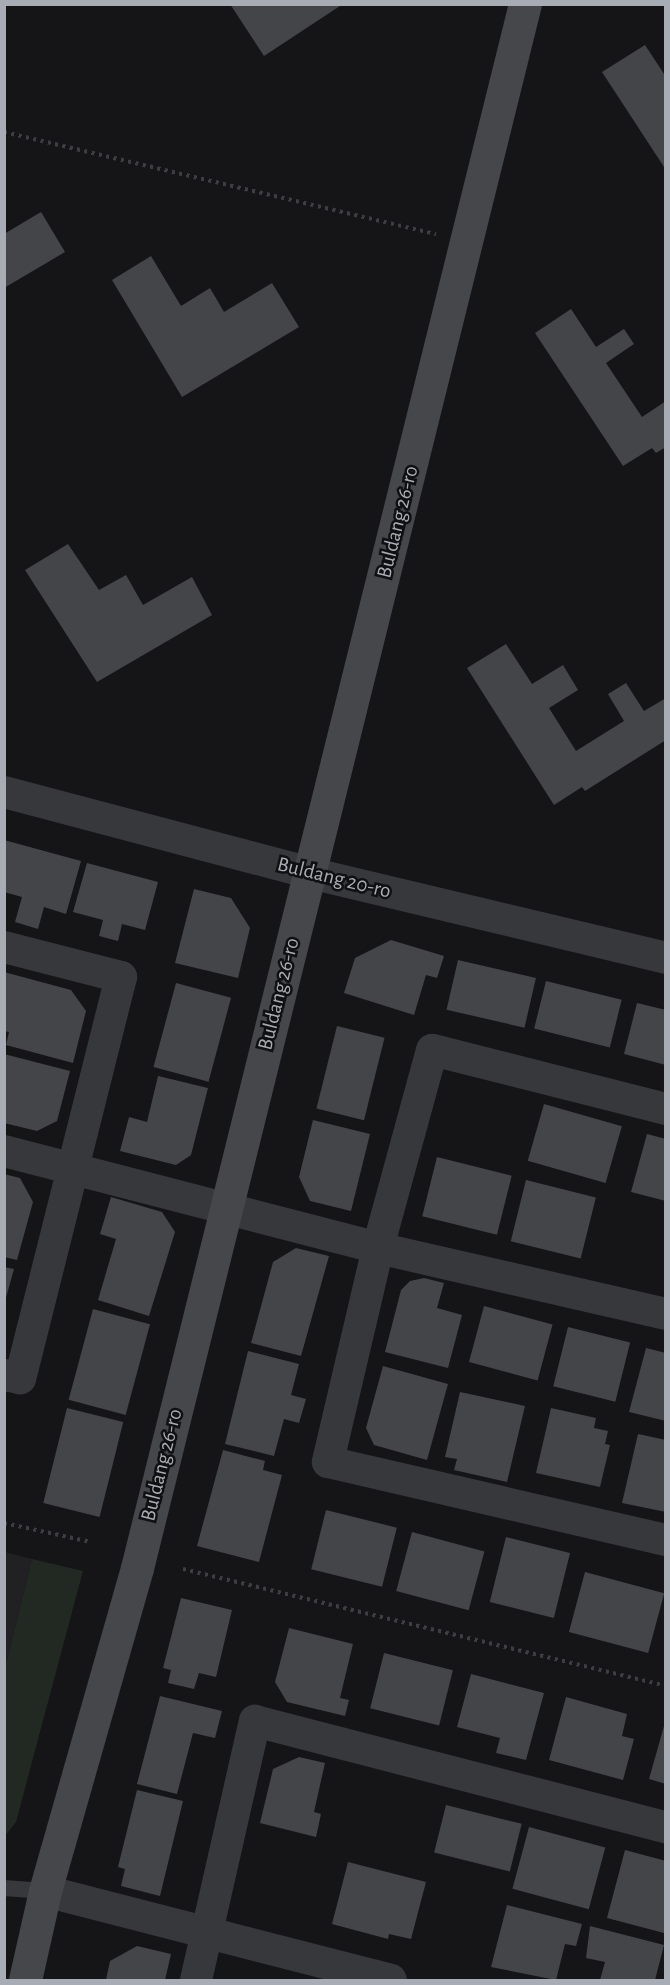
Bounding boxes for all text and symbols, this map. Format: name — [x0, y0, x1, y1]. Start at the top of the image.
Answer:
street label: Buldang 26-ro — [372, 463, 424, 581]
street label: Buldang 20-ro — [275, 852, 393, 904]
street label: Buldang 26-ro — [253, 935, 305, 1053]
street label: Buldang 26-ro — [136, 1406, 188, 1524]

